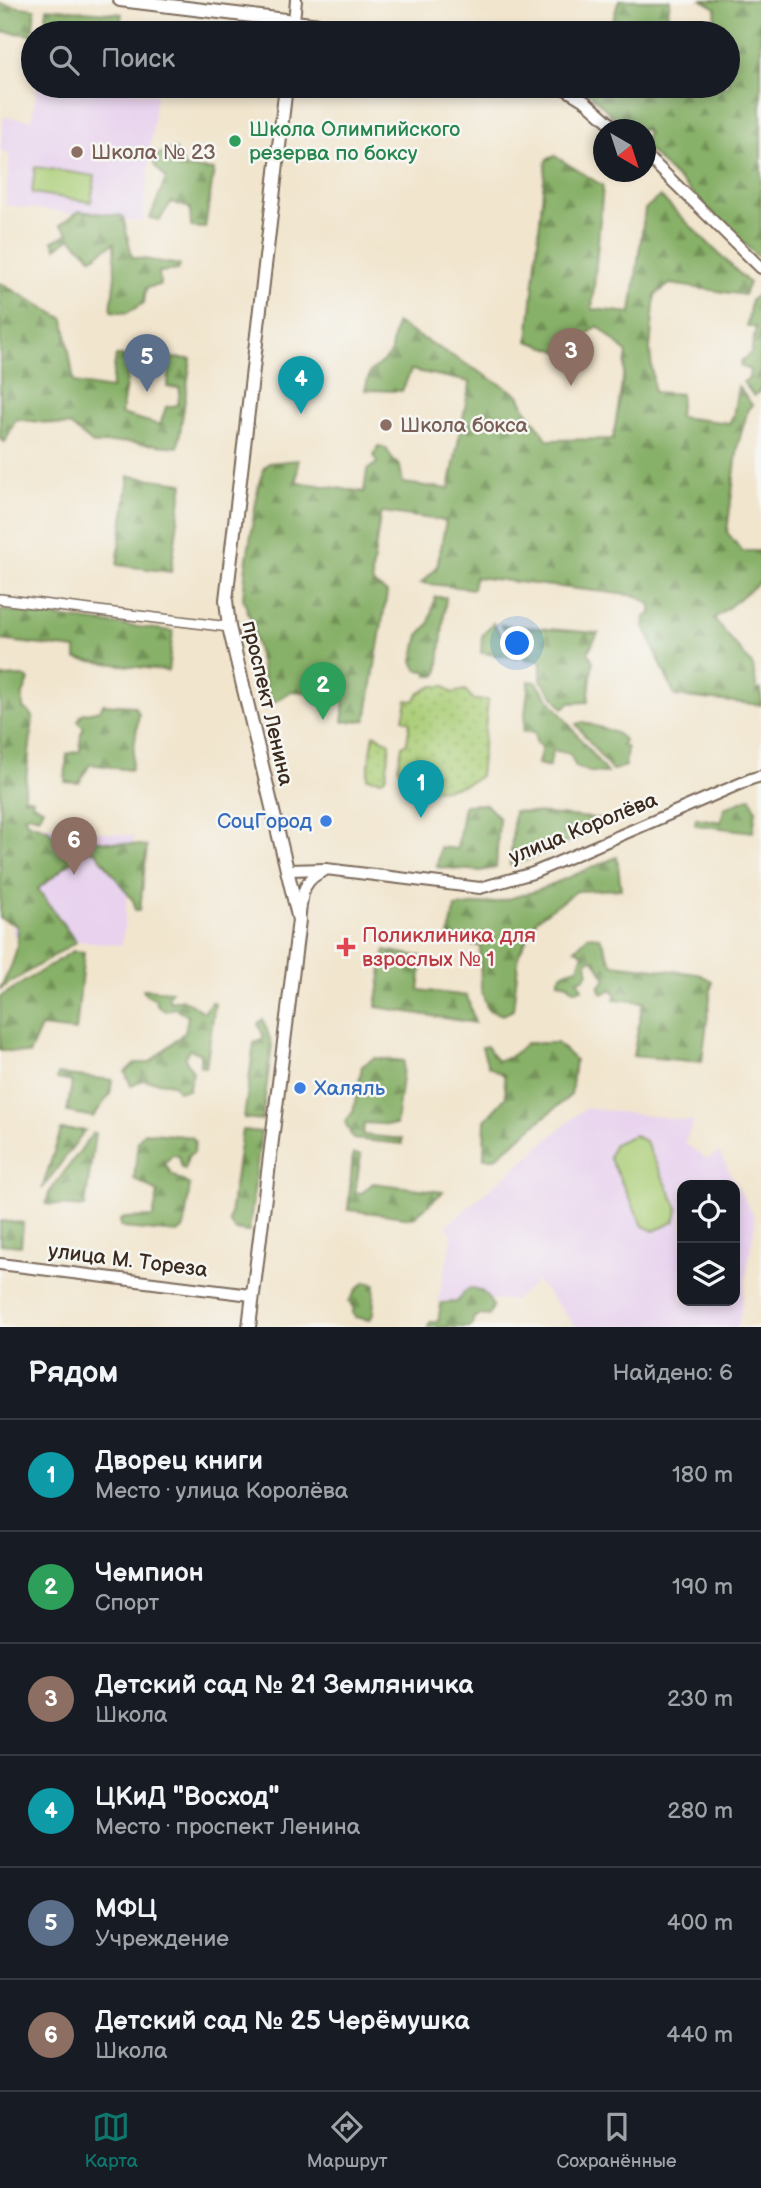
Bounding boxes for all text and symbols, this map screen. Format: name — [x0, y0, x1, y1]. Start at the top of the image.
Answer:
search box — [21, 21, 740, 98]
icon: search — [45, 41, 83, 79]
text: Поиск — [101, 44, 175, 75]
place label: Школа Олимпийского резерва по боксу — [249, 117, 460, 166]
north arrow — [593, 119, 656, 182]
marker: Школа Олимпийского резерва по боксу — [227, 133, 243, 149]
place label: Школа № 23 — [91, 140, 216, 165]
marker: Школа № 23 — [69, 144, 85, 160]
pin: 3 — [548, 328, 594, 386]
pin: 5 — [124, 334, 170, 392]
pin: 4 — [278, 356, 324, 414]
place label: Школа бокса — [400, 413, 528, 438]
marker: Школа бокса — [378, 417, 394, 433]
street label: проспект Ленина — [236, 618, 299, 789]
your location — [500, 626, 534, 660]
pin: 2 — [300, 662, 346, 720]
pin: 1 — [398, 760, 444, 818]
street label: улица Королёва — [505, 787, 662, 870]
place label: СоцГород — [217, 809, 312, 834]
marker: СоцГород — [318, 813, 334, 829]
pin: 6 — [51, 817, 97, 875]
place label: Поликлиника для взрослых № 1 — [362, 923, 536, 972]
marker: Поликлиника для взрослых № 1 — [336, 937, 356, 957]
place label: Халяль — [314, 1076, 386, 1101]
marker: Халяль — [292, 1080, 308, 1096]
map controls — [677, 1180, 740, 1306]
button: locate — [677, 1180, 740, 1243]
street label: улица М. Тореза — [47, 1238, 210, 1283]
button: layers — [677, 1243, 740, 1306]
text: Рядом — [28, 1355, 118, 1391]
text: Найдено: 6 — [612, 1359, 733, 1387]
text: Дворец книги — [95, 1446, 263, 1477]
text: 1 — [46, 1461, 56, 1489]
text: 180 m — [672, 1461, 733, 1489]
text: Место · улица Королёва — [95, 1477, 348, 1505]
text: Чемпион — [95, 1558, 204, 1589]
text: 2 — [44, 1573, 58, 1601]
text: 190 m — [672, 1573, 733, 1601]
text: Спорт — [95, 1589, 159, 1617]
text: Детский сад № 21 Земляничка — [95, 1670, 473, 1701]
text: 3 — [44, 1685, 58, 1713]
text: 230 m — [667, 1685, 733, 1713]
text: Школа — [95, 1701, 168, 1729]
text: ЦКиД "Восход" — [95, 1782, 280, 1813]
text: 4 — [44, 1797, 58, 1825]
text: 280 m — [667, 1797, 733, 1825]
text: Место · проспект Ленина — [95, 1813, 360, 1841]
text: МФЦ — [95, 1894, 157, 1925]
text: 5 — [44, 1909, 58, 1937]
text: 400 m — [667, 1909, 733, 1937]
text: Учреждение — [95, 1925, 229, 1953]
text: Детский сад № 25 Черёмушка — [95, 2006, 470, 2037]
text: 6 — [44, 2021, 58, 2049]
text: 440 m — [666, 2021, 733, 2049]
text: Школа — [95, 2037, 168, 2065]
tab: Карта — [84, 2108, 138, 2173]
tab: Маршрут — [307, 2108, 388, 2173]
tab: Сохранённые — [557, 2108, 677, 2173]

